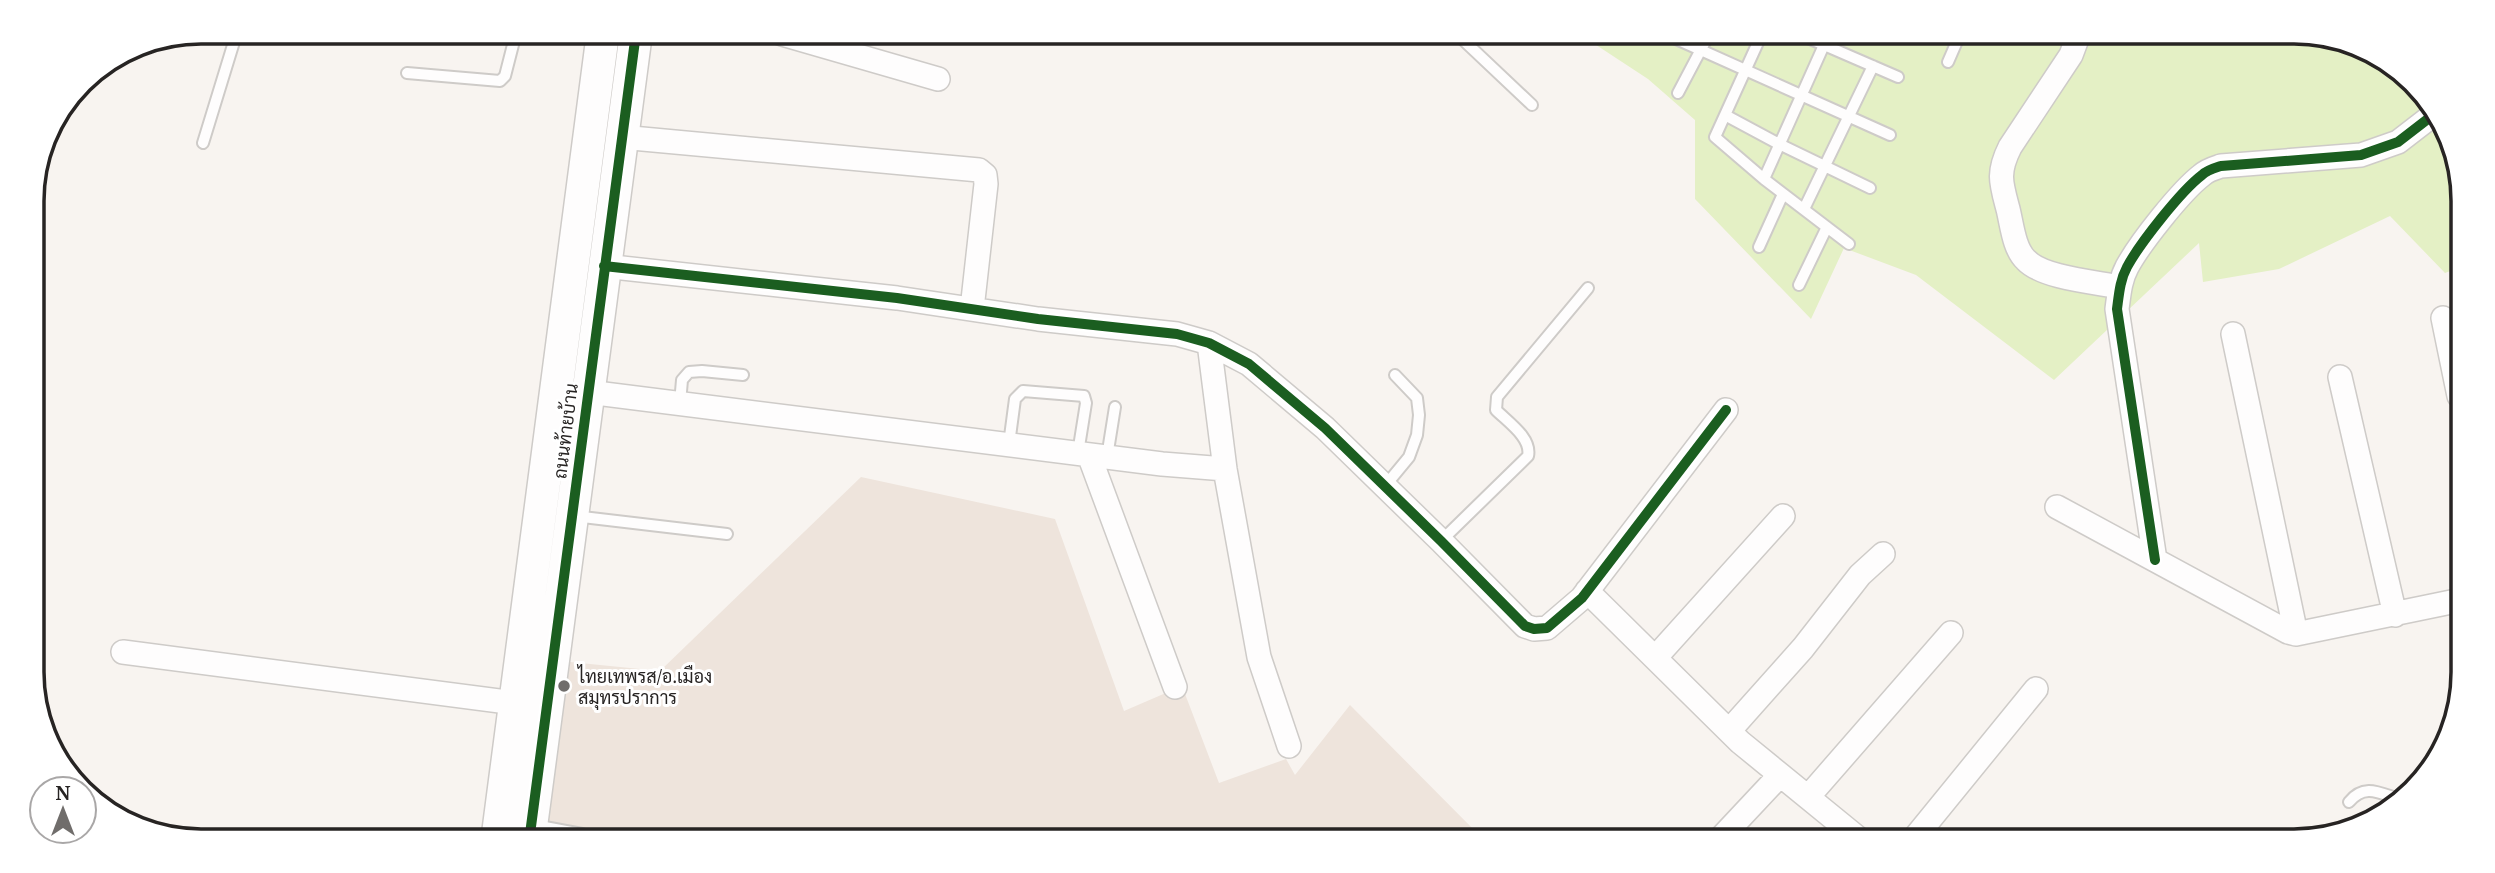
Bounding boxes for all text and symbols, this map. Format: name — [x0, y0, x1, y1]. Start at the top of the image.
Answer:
street label: ถนนท้ายบ้าน — [547, 382, 583, 480]
place label: ไทยเทพรส/อ.เมือง สมุทรปราการ — [576, 664, 712, 710]
marker: ไทยเทพรส/อ.เมือง สมุทรปราการ — [556, 678, 572, 694]
north arrow — [28, 775, 98, 845]
text: N — [56, 780, 71, 806]

